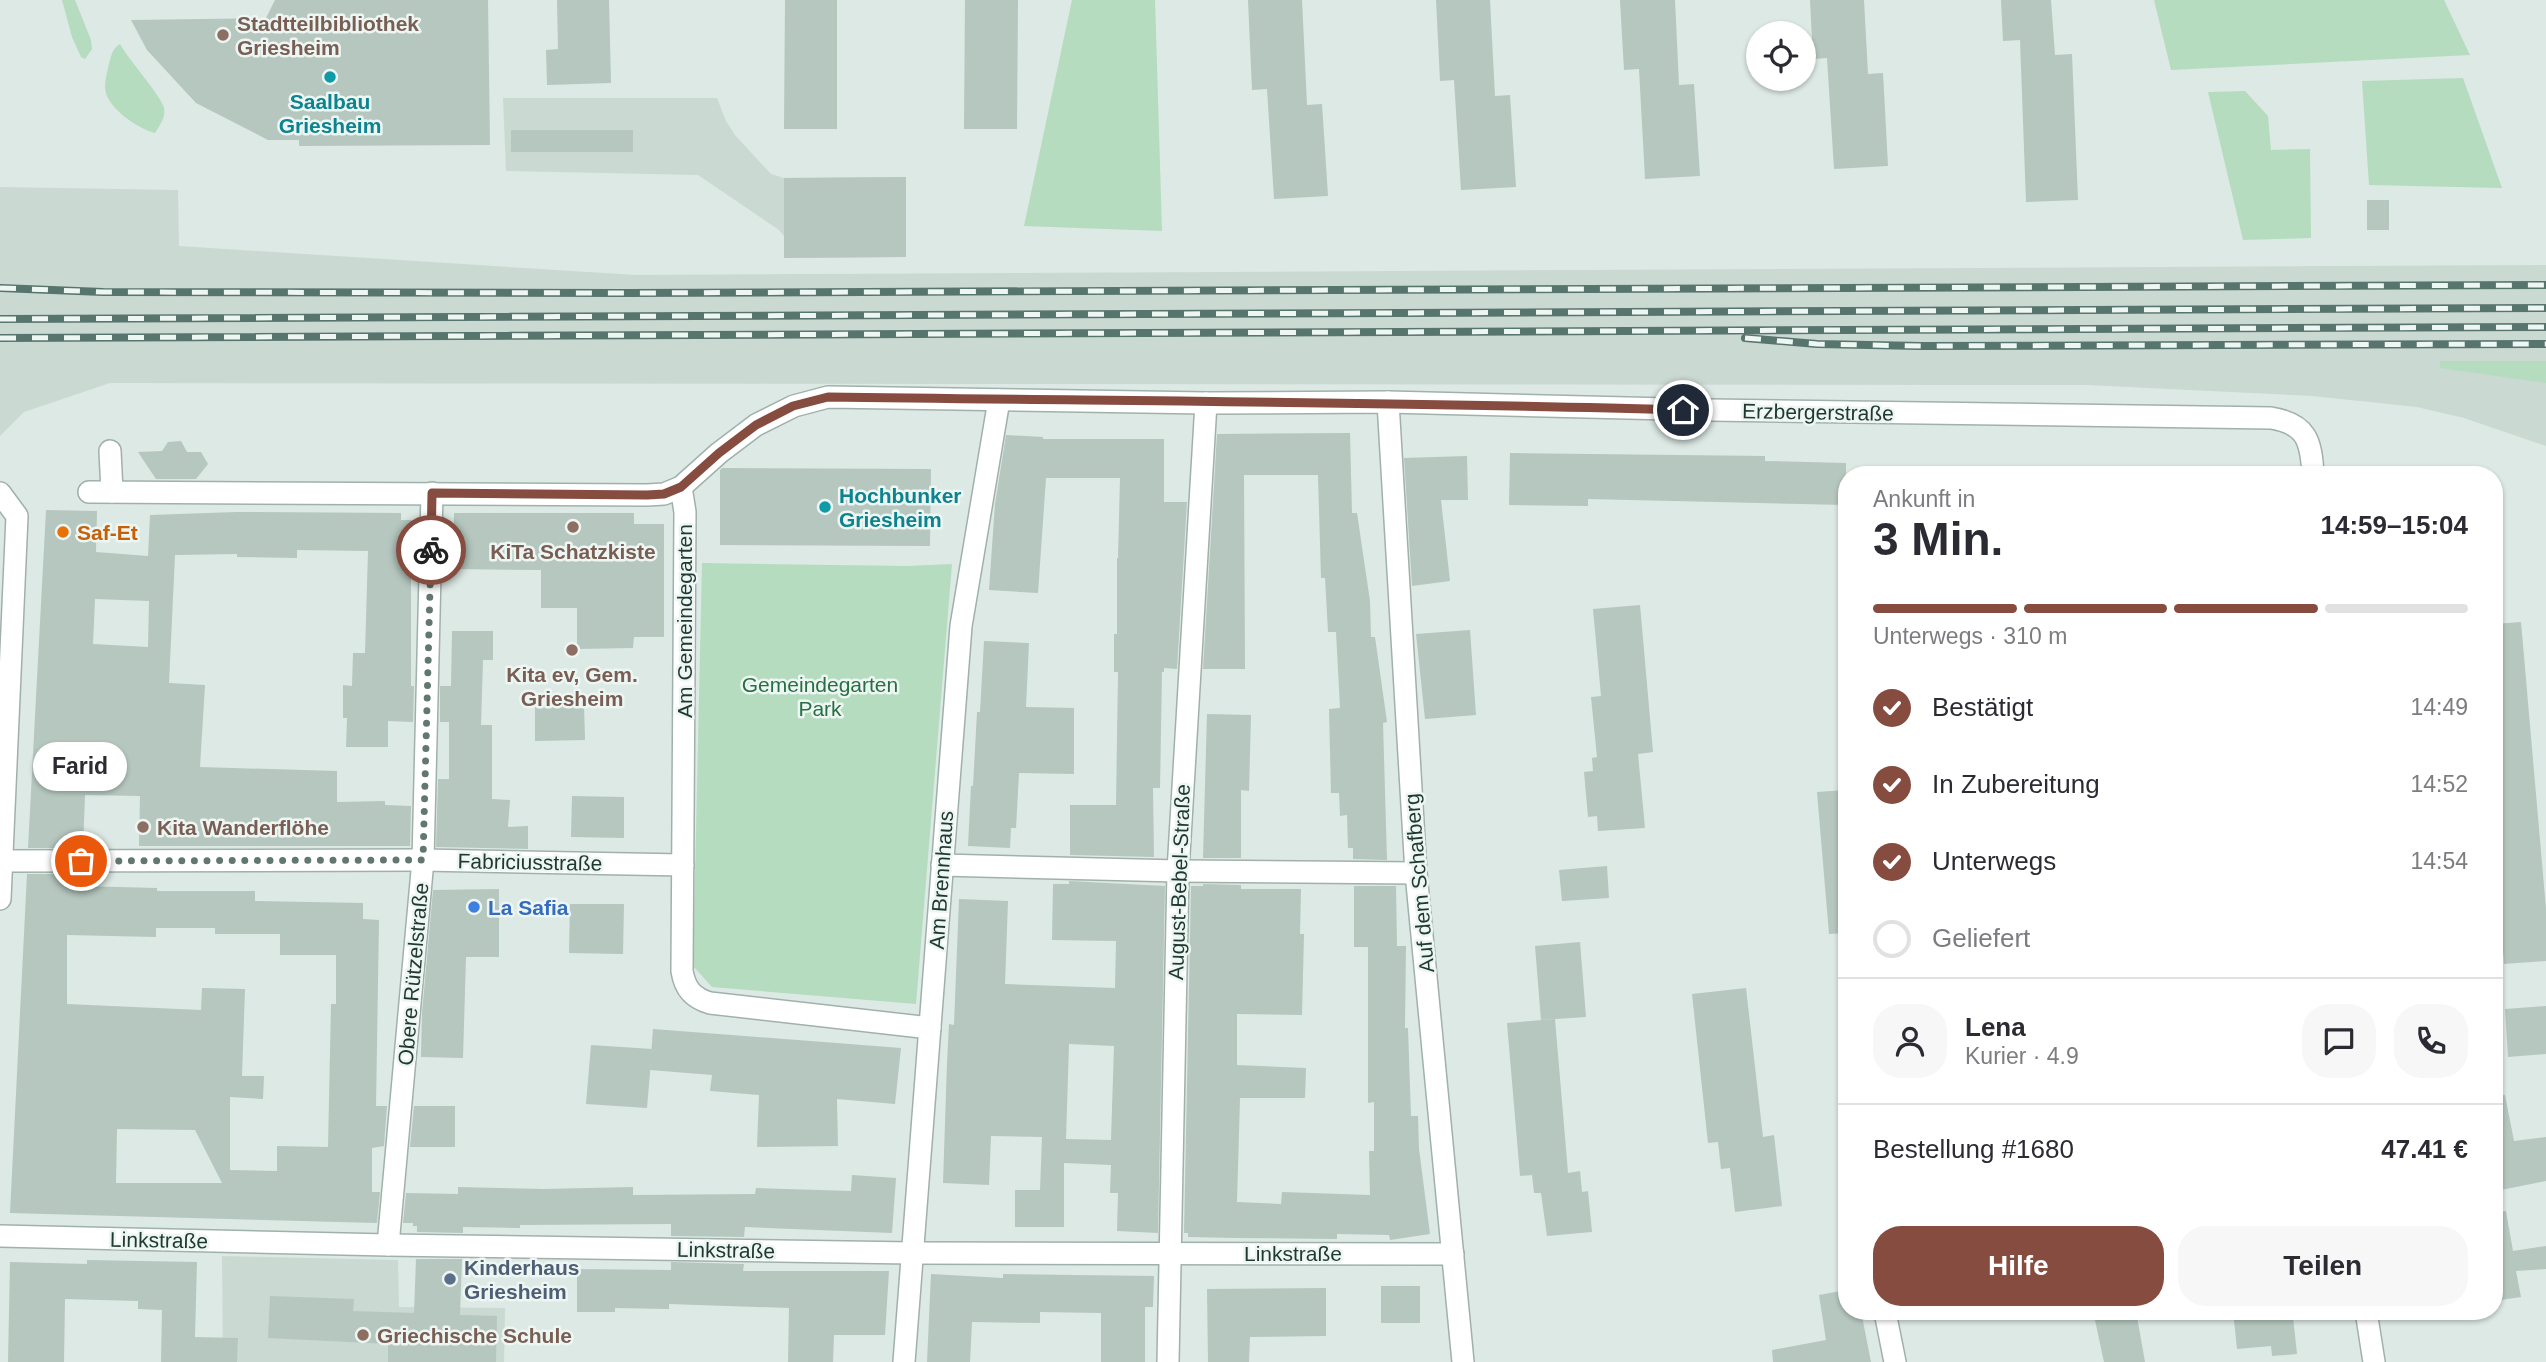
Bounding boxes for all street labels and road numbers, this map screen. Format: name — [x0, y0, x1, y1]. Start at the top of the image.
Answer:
street label: Erzbergerstraße — [1742, 399, 1894, 425]
street label: Am Gemeindegarten — [673, 524, 696, 718]
street label: August-Bebel-Straße — [1164, 784, 1194, 980]
street label: Auf dem Schafberg — [1400, 792, 1438, 974]
street label: Am Brennhaus — [925, 810, 957, 950]
street label: Fabriciusstraße — [457, 849, 603, 875]
street label: Obere Rützelstraße — [394, 882, 432, 1066]
street label: Linkstraße — [110, 1228, 208, 1252]
street label: Linkstraße — [677, 1238, 775, 1262]
street label: Linkstraße — [1244, 1242, 1342, 1265]

